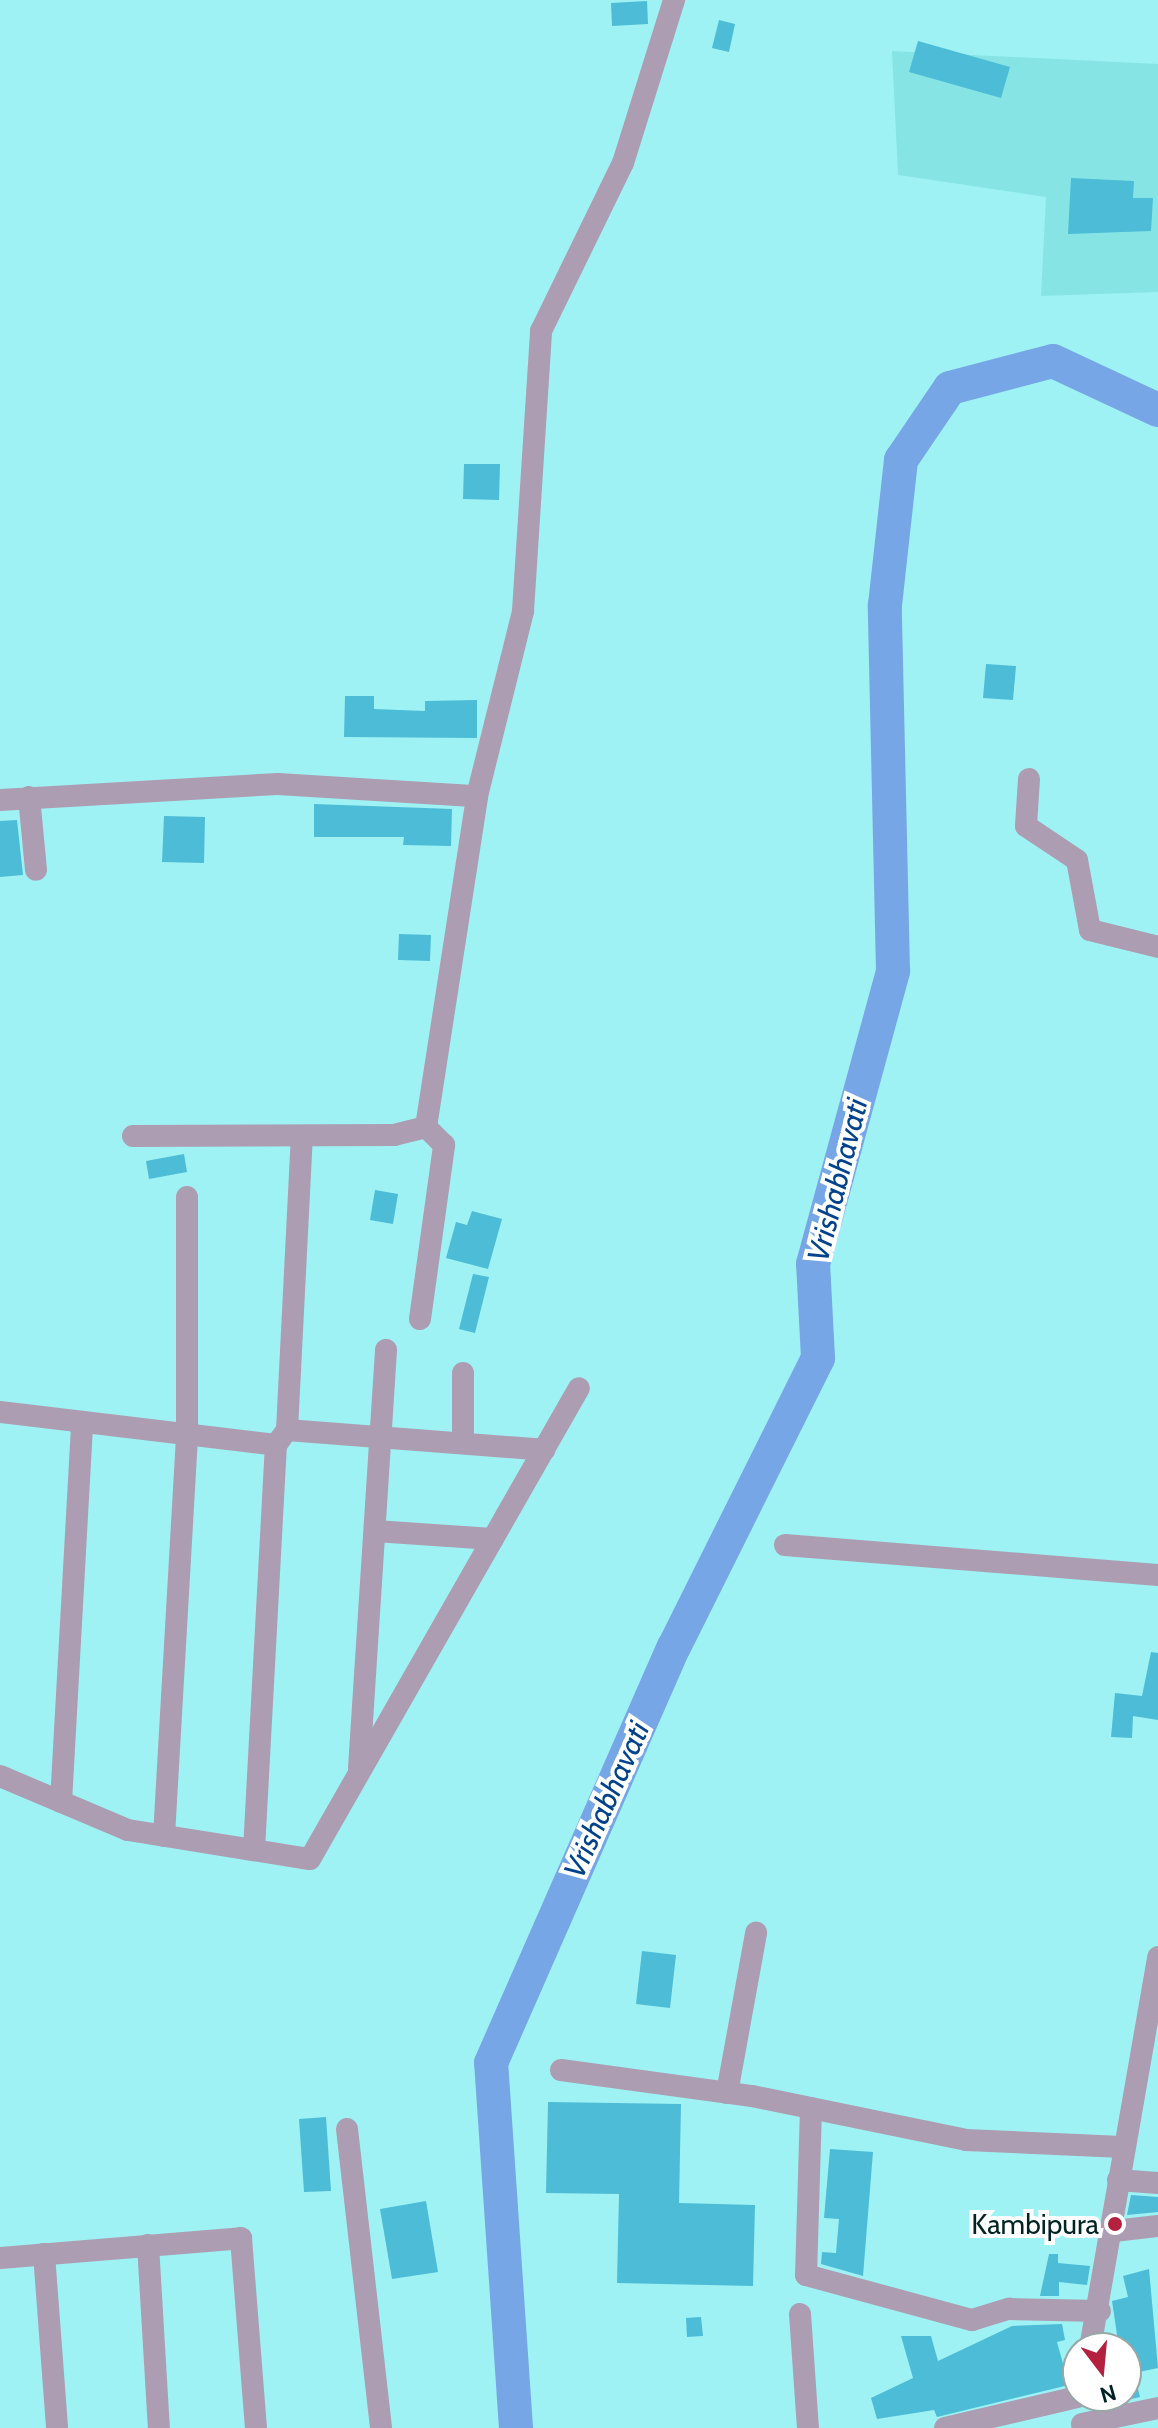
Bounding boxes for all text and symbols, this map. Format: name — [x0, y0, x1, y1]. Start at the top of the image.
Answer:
water label: Vrishabhavati — [800, 1095, 876, 1265]
water label: Vrishabhavati — [557, 1716, 657, 1884]
place label: Kambipura — [971, 2207, 1099, 2241]
marker: Kambipura — [1106, 2215, 1124, 2233]
north arrow — [1062, 2332, 1142, 2412]
text: N — [1097, 2379, 1119, 2409]

